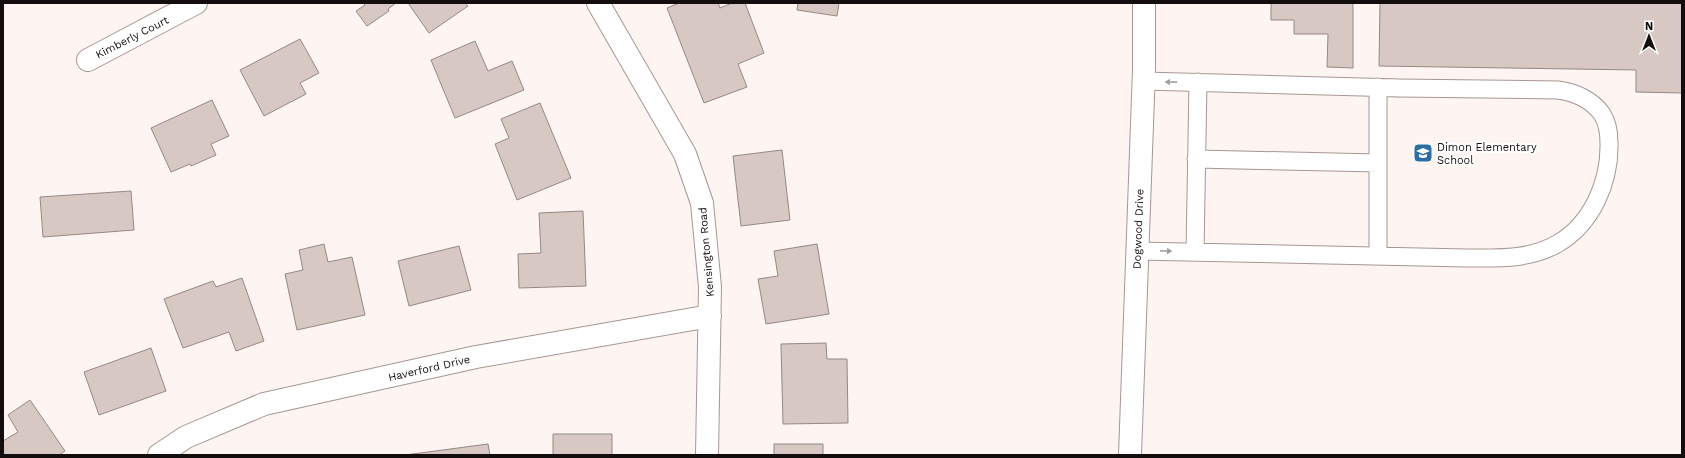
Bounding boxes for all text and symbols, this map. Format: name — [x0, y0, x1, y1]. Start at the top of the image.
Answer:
street label: Kimberly Court — [93, 13, 171, 61]
north arrow — [1629, 16, 1669, 56]
text: N — [1645, 20, 1653, 33]
one-way arrow — [1165, 78, 1177, 85]
place label: Dimon Elementary School — [1437, 141, 1537, 167]
school or university icon: Dimon Elementary School — [1412, 142, 1434, 164]
street label: Dogwood Drive — [1131, 189, 1146, 269]
street label: Kensington Road — [696, 207, 717, 297]
one-way arrow — [1160, 248, 1173, 254]
street label: Haverford Drive — [387, 353, 471, 384]

